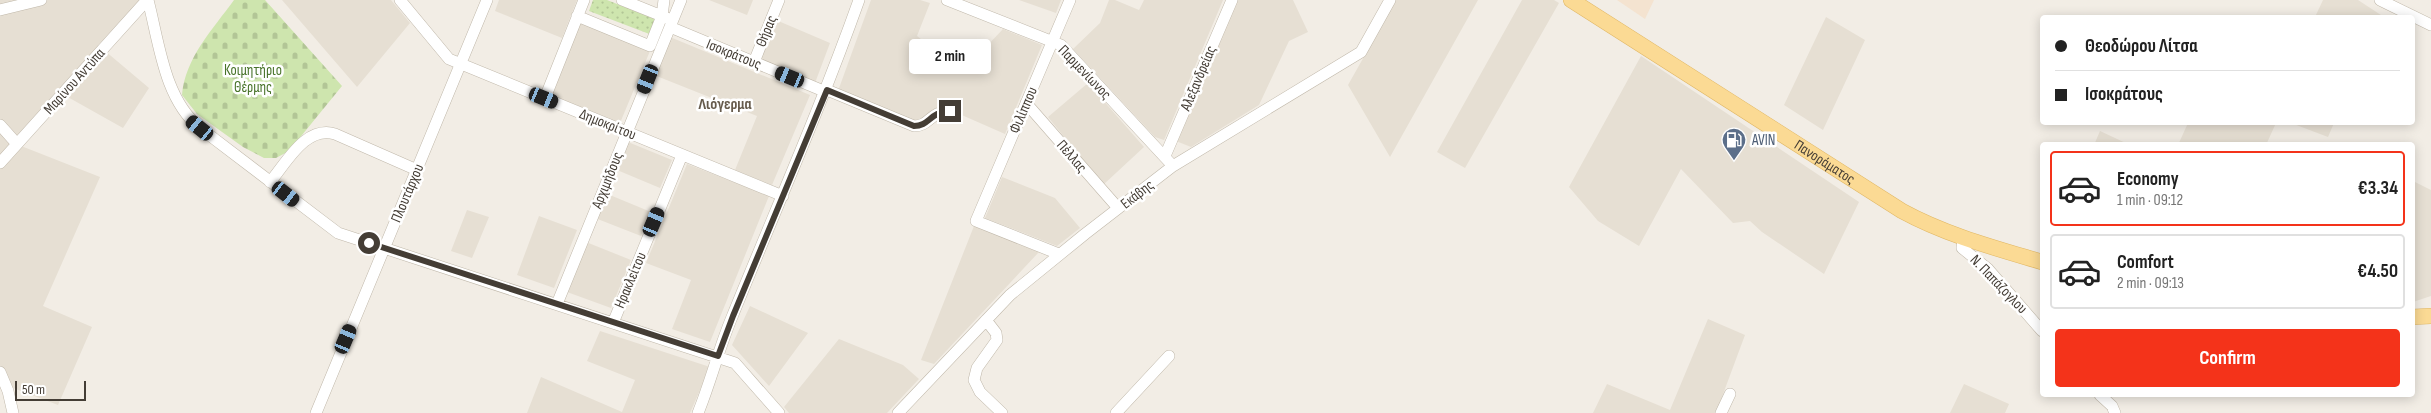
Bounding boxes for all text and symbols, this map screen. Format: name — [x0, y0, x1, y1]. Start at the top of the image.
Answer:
street label: Θήρας — [752, 13, 781, 50]
street label: Ισοκράτους — [703, 35, 764, 74]
text: Θεοδώρου Λίτσα — [2085, 35, 2197, 58]
callout: 2 min — [909, 38, 991, 74]
street label: Παρμενίωνος — [1054, 41, 1115, 104]
street label: Αλεξανδρείας — [1176, 43, 1221, 115]
street label: Μαρίνου Αντύπα — [40, 44, 110, 119]
text: 2 min — [935, 47, 965, 66]
park label: Κοιμητήριο Θέρμης — [224, 61, 282, 97]
car — [635, 62, 660, 96]
car — [773, 64, 806, 90]
text: Ισοκράτους — [2085, 83, 2163, 106]
street label: Φιλίππου — [1005, 84, 1042, 136]
car — [527, 85, 560, 111]
district label: Λιόγερμα — [698, 95, 751, 114]
route end — [939, 100, 961, 122]
street label: Δημοκρίτου — [577, 105, 639, 144]
car — [183, 113, 216, 143]
fuel station icon: AVIN — [1721, 127, 1747, 161]
place label: AVIN — [1751, 131, 1775, 150]
street label: Πέλλας — [1052, 136, 1091, 177]
street label: Πανοράματος — [1790, 136, 1859, 189]
street label: Αρχιμήδους — [587, 149, 627, 212]
street label: Πλουτάρχου — [387, 161, 428, 225]
icon: car — [2057, 166, 2102, 211]
text: Economy — [2117, 168, 2179, 191]
street label: Εκάβης — [1117, 176, 1158, 213]
text: €3.34 — [2358, 177, 2398, 200]
car — [269, 179, 302, 209]
text: 1 min · 09:12 — [2117, 191, 2183, 210]
car — [641, 205, 666, 239]
route start — [358, 232, 380, 254]
street label: Ηρακλείτου — [610, 249, 651, 311]
icon: car — [2057, 249, 2102, 294]
street label: Ν. Παπάζογλου — [1966, 251, 2031, 318]
text: Comfort — [2117, 251, 2174, 274]
text: €4.50 — [2357, 260, 2398, 283]
text: 2 min · 09:13 — [2117, 274, 2184, 293]
car — [333, 322, 358, 356]
button: Confirm — [2055, 329, 2400, 387]
scale bar — [15, 378, 86, 401]
text: 50 m — [22, 381, 45, 398]

